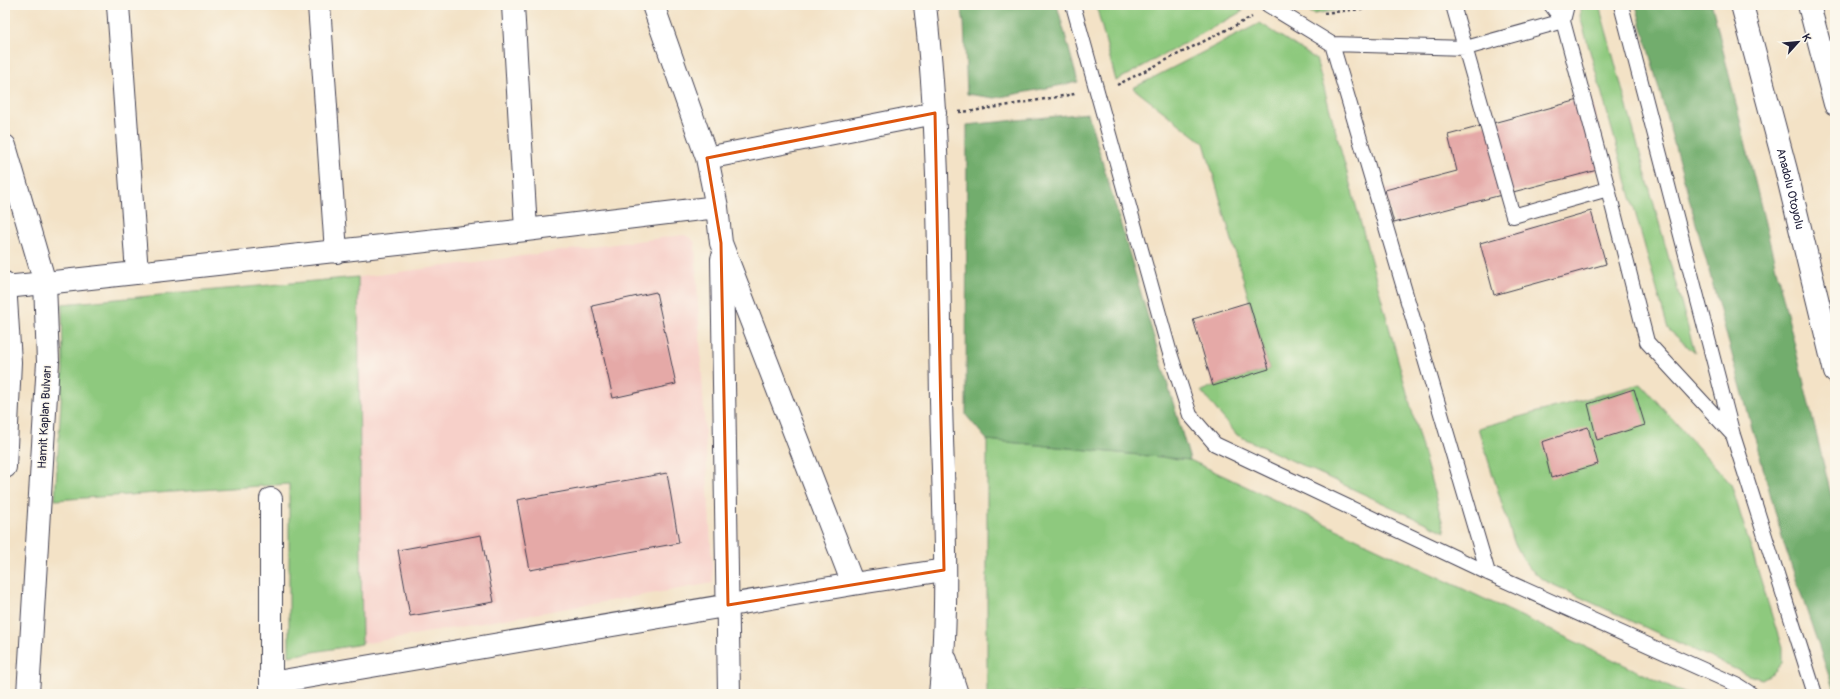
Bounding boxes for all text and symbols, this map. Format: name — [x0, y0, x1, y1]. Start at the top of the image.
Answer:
north arrow — [1778, 22, 1818, 62]
text: K — [1799, 32, 1814, 44]
street label: Anadolu Otoyolu — [1773, 146, 1808, 231]
street label: Hamit Kaplan Bulvarı — [35, 365, 55, 469]

